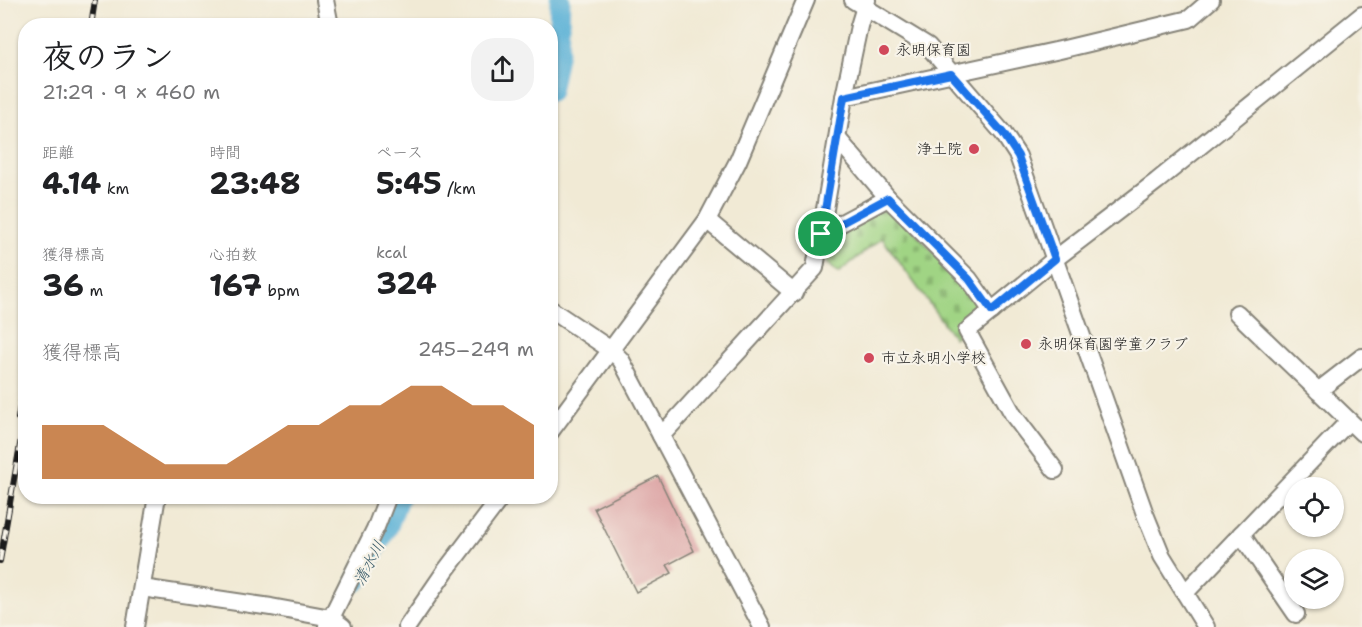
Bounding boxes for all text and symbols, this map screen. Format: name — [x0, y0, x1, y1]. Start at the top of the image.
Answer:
text: 夜のラン — [42, 34, 174, 79]
button: share — [471, 38, 534, 101]
place label: 永明保育園 — [896, 40, 971, 60]
marker: 永明保育園 — [877, 43, 891, 57]
text: 21:29 · 9 × 460 m — [42, 79, 220, 105]
place label: 浄土院 — [917, 139, 962, 159]
text: 距離 — [42, 142, 74, 163]
text: 時間 — [209, 142, 241, 163]
text: ペース — [376, 142, 423, 163]
marker: 浄土院 — [967, 142, 981, 156]
text: 4.14 — [42, 163, 101, 204]
text: 23:48 — [209, 163, 301, 204]
text: 5:45 — [376, 163, 442, 204]
text: km — [101, 178, 129, 199]
text: /km — [442, 178, 476, 199]
pin — [795, 208, 846, 259]
icon: arrive — [804, 217, 837, 250]
text: kcal — [376, 242, 407, 263]
text: 獲得標高 — [42, 244, 106, 265]
text: 心拍数 — [209, 244, 257, 265]
text: 324 — [376, 263, 437, 304]
text: 36 — [42, 265, 84, 306]
text: 167 — [209, 265, 262, 306]
text: m — [84, 280, 103, 301]
text: bpm — [262, 280, 300, 301]
place label: 永明保育園学童クラブ — [1038, 334, 1188, 354]
text: 245–249 m — [418, 336, 534, 362]
marker: 永明保育園学童クラブ — [1019, 337, 1033, 351]
text: 獲得標高 — [42, 339, 122, 365]
place label: 市立永明小学校 — [881, 348, 986, 368]
marker: 市立永明小学校 — [862, 351, 876, 365]
map controls — [1284, 477, 1344, 609]
button: locate — [1284, 477, 1344, 537]
water label: 清水川 — [348, 537, 390, 589]
button: layers — [1284, 549, 1344, 609]

